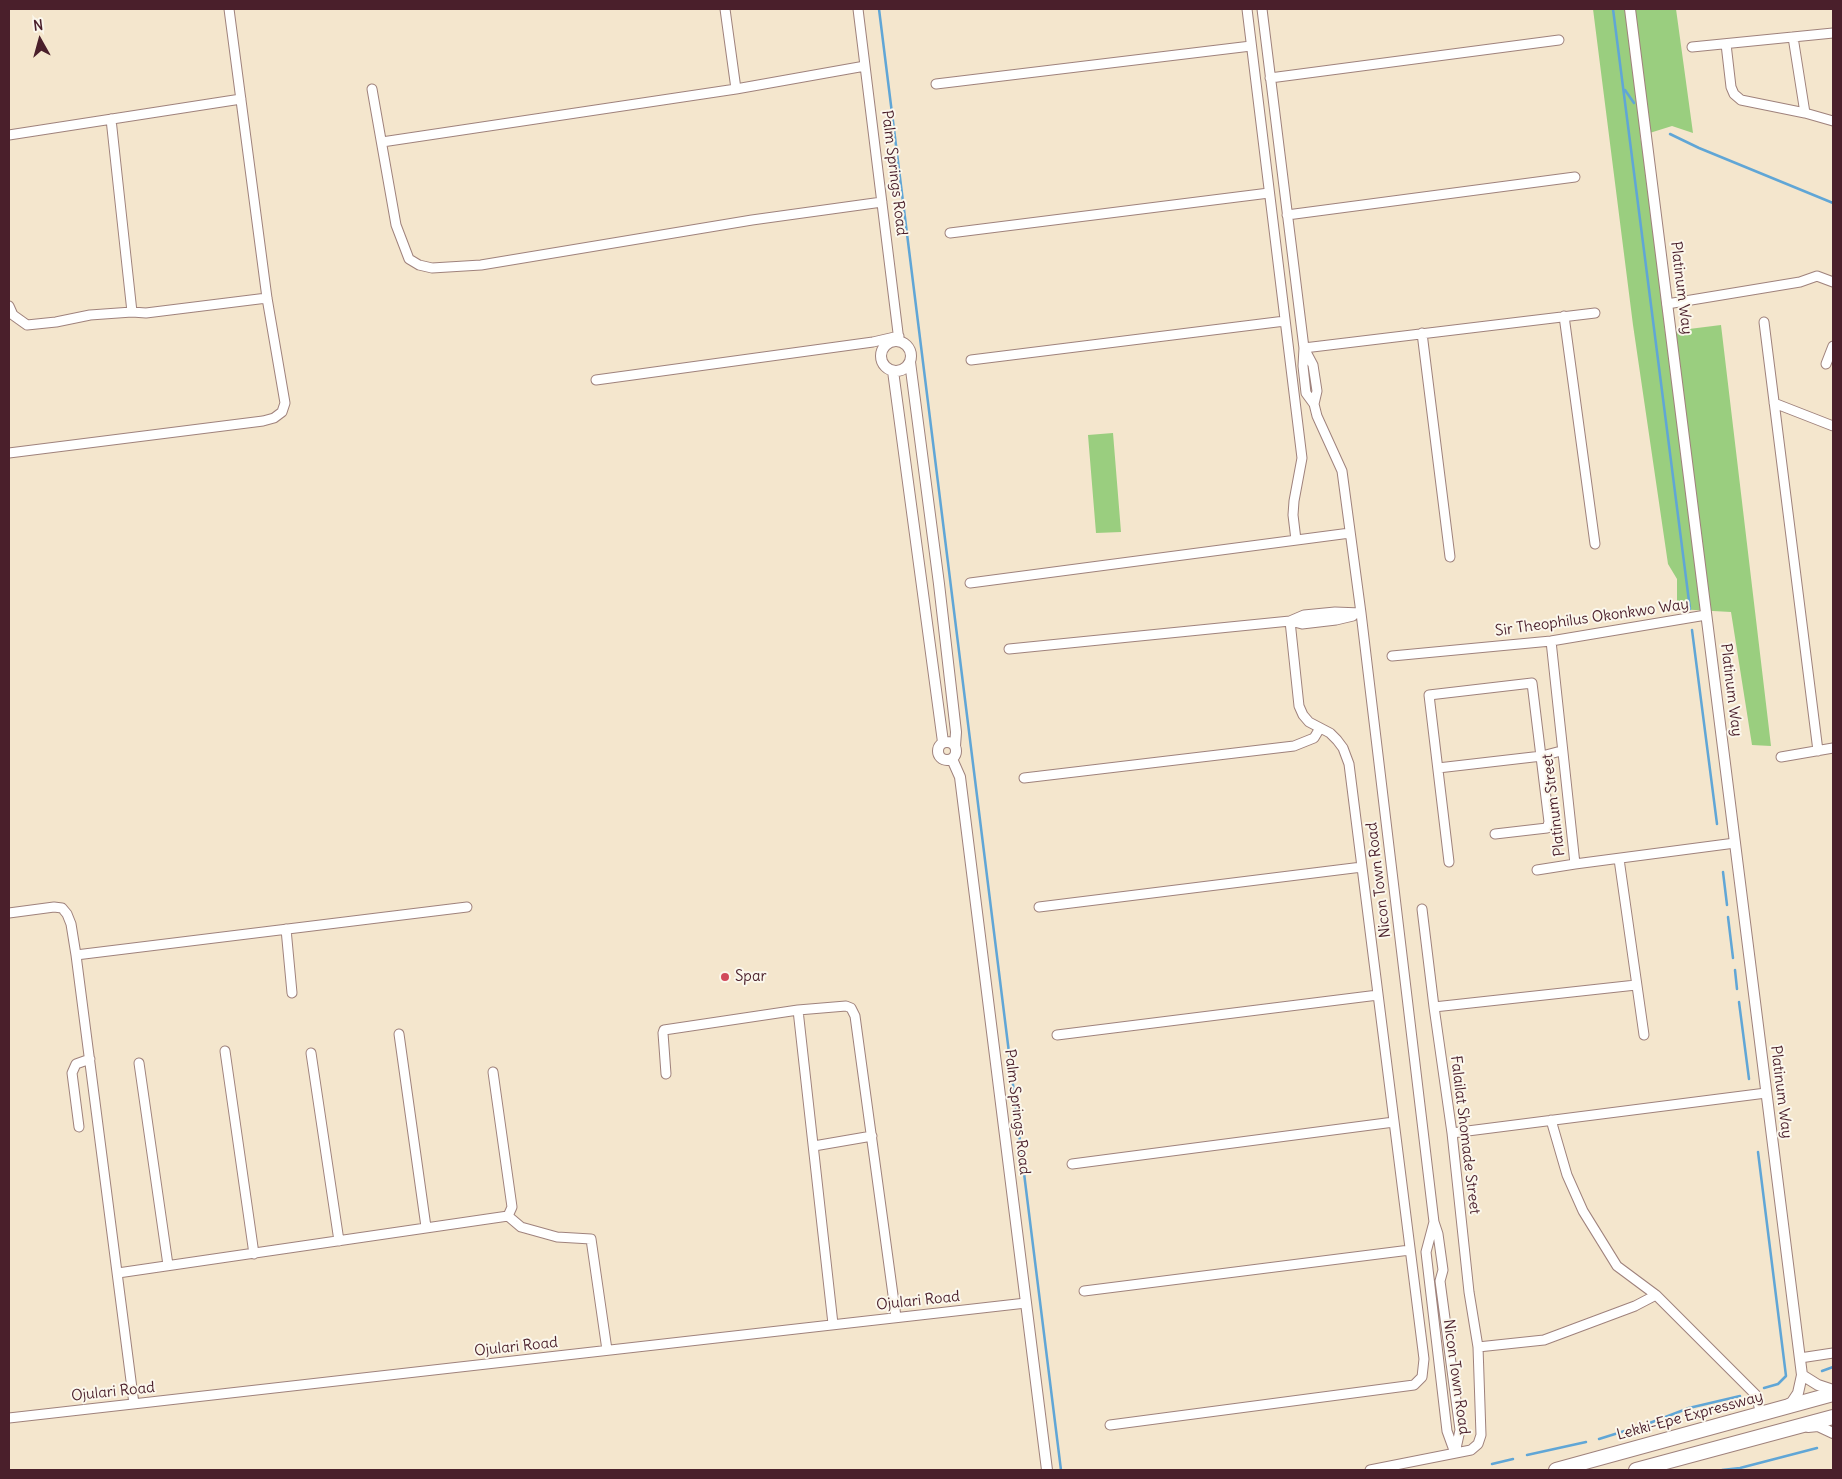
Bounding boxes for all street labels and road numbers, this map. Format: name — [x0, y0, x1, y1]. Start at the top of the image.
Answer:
street label: Palm Springs Road — [877, 109, 911, 237]
street label: Platinum Way — [1666, 240, 1696, 336]
street label: Sir Theophilus Okonkwo Way — [1494, 595, 1690, 641]
street label: Platinum Way — [1716, 642, 1746, 738]
street label: Platinum Street — [1539, 753, 1569, 857]
street label: Nicon Town Road — [1363, 821, 1395, 939]
street label: Platinum Way — [1766, 1044, 1796, 1140]
street label: Palm Springs Road — [1000, 1048, 1034, 1176]
street label: Falailat Shomade Street — [1446, 1055, 1484, 1215]
street label: Ojulari Road — [875, 1288, 961, 1314]
street label: Nicon Town Road — [1439, 1318, 1473, 1436]
street label: Ojulari Road — [473, 1334, 559, 1360]
street label: Ojulari Road — [70, 1379, 156, 1405]
street label: Lekki-Epe Expressway — [1615, 1388, 1765, 1444]

